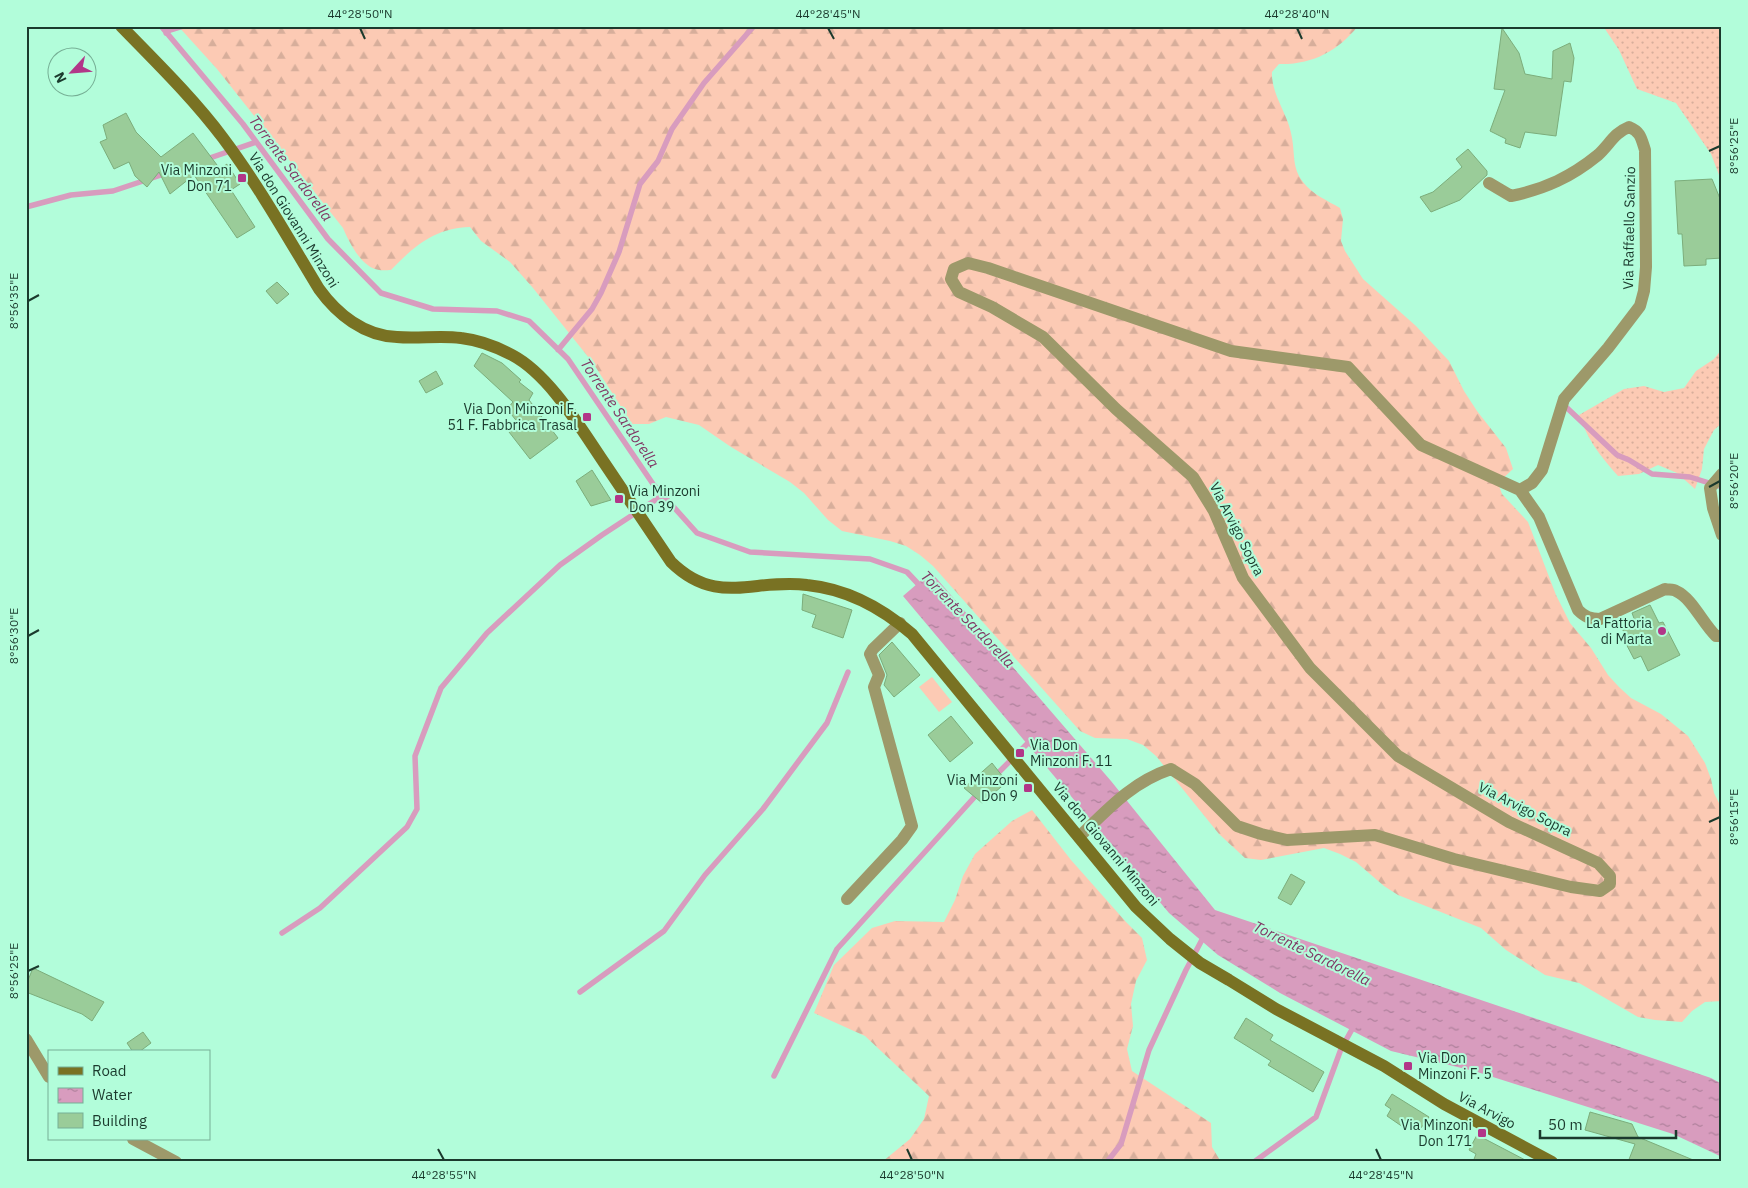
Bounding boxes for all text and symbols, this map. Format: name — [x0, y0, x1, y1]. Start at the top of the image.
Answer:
text: 44°28'50"N — [327, 6, 393, 21]
text: 44°28'45"N — [795, 6, 861, 21]
text: 44°28'40"N — [1264, 6, 1330, 21]
north arrow — [48, 48, 98, 98]
text: N — [50, 69, 71, 86]
water label: Torrente Sardorella — [245, 111, 337, 225]
text: 8°56'25"E — [1726, 118, 1741, 174]
street label: Via don Giovanni Minzoni — [245, 149, 343, 291]
place label: Via Minzoni Don 71 — [161, 161, 232, 195]
street label: Via Raffaello Sanzio — [1619, 166, 1639, 290]
marker: Via Minzoni Don 71 — [236, 172, 248, 184]
text: 8°56'35"E — [6, 273, 21, 329]
water label: Torrente Sardorella — [576, 355, 664, 472]
place label: Via Don Minzoni F. 51 F. Fabbrica Trasal — [448, 400, 577, 434]
marker: Via Don Minzoni F. 51 F. Fabbrica Trasal — [581, 411, 593, 423]
text: 8°56'20"E — [1726, 453, 1741, 509]
street label: Via Arvigo Sopra — [1206, 479, 1269, 579]
place label: Via Minzoni Don 39 — [629, 482, 700, 516]
marker: Via Minzoni Don 39 — [613, 493, 625, 505]
water label: Torrente Sardorella — [917, 566, 1019, 672]
text: 8°56'30"E — [6, 608, 21, 664]
place label: La Fattoria di Marta — [1586, 614, 1653, 648]
marker: La Fattoria di Marta — [1656, 625, 1668, 637]
place label: Via Don Minzoni F. 11 — [1030, 736, 1112, 770]
marker: Via Don Minzoni F. 11 — [1014, 747, 1026, 759]
place label: Via Minzoni Don 9 — [947, 771, 1018, 805]
street label: Via don Giovanni Minzoni — [1049, 778, 1163, 910]
street label: Via Arvigo Sopra — [1475, 778, 1575, 841]
marker: Via Minzoni Don 9 — [1022, 782, 1034, 794]
text: 8°56'15"E — [1726, 789, 1741, 845]
water label: Torrente Sardorella — [1250, 916, 1374, 990]
text: 8°56'25"E — [6, 943, 21, 999]
place label: Via Don Minzoni F. 5 — [1418, 1049, 1492, 1083]
legend — [48, 1050, 210, 1140]
marker: Via Don Minzoni F. 5 — [1402, 1060, 1414, 1072]
text: Road — [92, 1061, 127, 1080]
text: Water — [92, 1085, 133, 1104]
street label: Via Arvigo — [1455, 1087, 1519, 1133]
scale bar — [1540, 1108, 1677, 1140]
text: Building — [92, 1111, 147, 1130]
text: 50 m — [1548, 1115, 1583, 1134]
place label: Via Minzoni Don 171 — [1401, 1116, 1472, 1150]
marker: Via Minzoni Don 171 — [1476, 1127, 1488, 1139]
text: 44°28'55"N — [411, 1167, 477, 1182]
text: 44°28'50"N — [879, 1167, 945, 1182]
text: 44°28'45"N — [1348, 1167, 1414, 1182]

